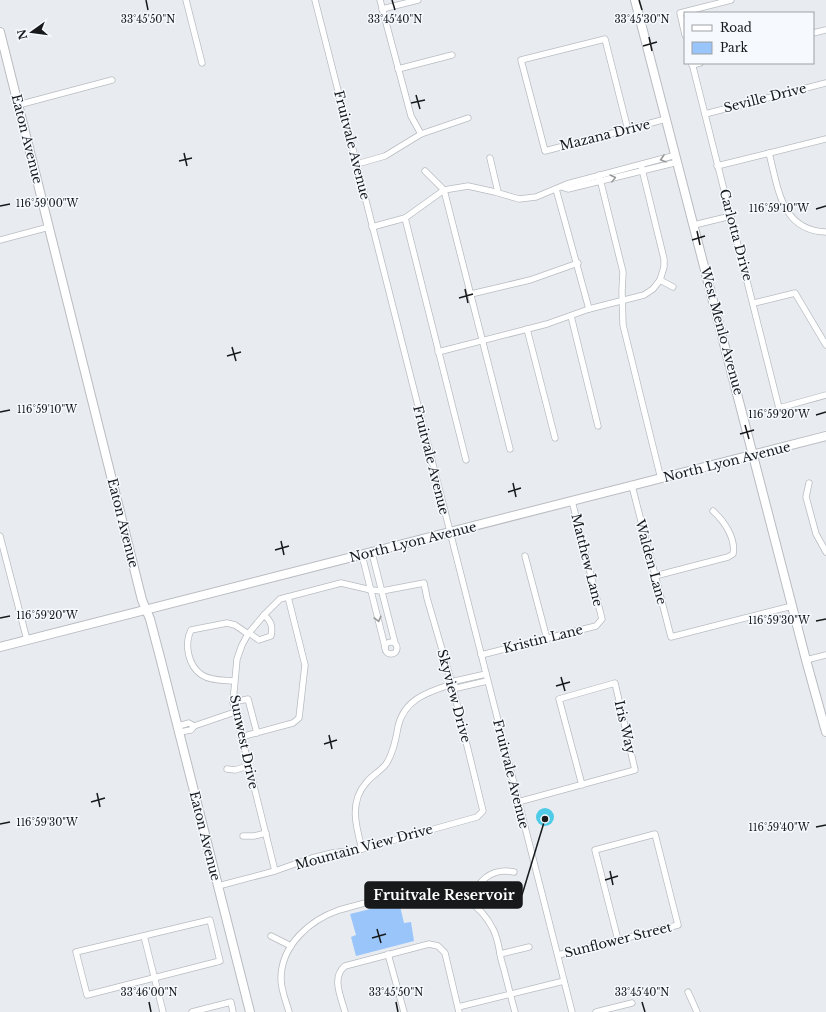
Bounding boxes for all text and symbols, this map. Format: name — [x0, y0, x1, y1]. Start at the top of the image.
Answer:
north arrow — [12, 12, 52, 52]
legend — [684, 12, 814, 64]
text: 33°45'50"N — [121, 13, 175, 26]
text: 33°45'40"N — [368, 13, 422, 26]
text: 33°45'30"N — [614, 13, 670, 26]
text: Road — [720, 20, 752, 35]
text: N — [14, 27, 30, 41]
text: Park — [720, 40, 748, 55]
street label: Seville Drive — [722, 79, 808, 117]
street label: Fruitvale Avenue — [330, 88, 374, 202]
street label: Eaton Avenue — [8, 92, 46, 186]
street label: Mazana Drive — [558, 116, 652, 154]
one-way arrow — [660, 154, 667, 163]
one-way arrow — [609, 174, 616, 183]
street label: Carlotta Drive — [716, 187, 756, 283]
text: 116°59'00"W — [16, 197, 79, 210]
text: 116°59'10"W — [749, 202, 809, 215]
street label: West Menlo Avenue — [696, 264, 747, 397]
text: 116°59'10"W — [17, 403, 77, 416]
street label: Fruitvale Avenue — [409, 403, 453, 517]
text: 116°59'20"W — [748, 408, 810, 421]
street label: North Lyon Avenue — [662, 438, 792, 486]
street label: Eaton Avenue — [104, 476, 142, 570]
street label: Matthew Lane — [567, 512, 607, 608]
street label: Walden Lane — [631, 517, 671, 606]
street label: North Lyon Avenue — [348, 518, 478, 566]
text: 116°59'20"W — [16, 609, 78, 622]
text: 116°59'30"W — [748, 614, 810, 627]
one-way arrow — [373, 615, 381, 622]
street label: Kristin Lane — [501, 621, 585, 657]
street label: Skyview Drive — [433, 647, 475, 745]
street label: Sunwest Drive — [226, 693, 262, 791]
street label: Iris Way — [611, 699, 640, 756]
street label: Fruitvale Avenue — [489, 717, 533, 831]
street label: Eaton Avenue — [186, 789, 224, 883]
text: 116°59'30"W — [16, 816, 78, 829]
street label: Mountain View Drive — [293, 820, 435, 874]
text: 116°59'40"W — [749, 821, 810, 834]
callout: Fruitvale Reservoir — [365, 882, 522, 908]
text: Fruitvale Reservoir — [373, 886, 515, 904]
street label: Sunflower Street — [563, 918, 674, 962]
text: 33°46'00"N — [121, 986, 177, 999]
text: 33°45'50"N — [369, 986, 423, 999]
text: 33°45'40"N — [615, 986, 669, 999]

